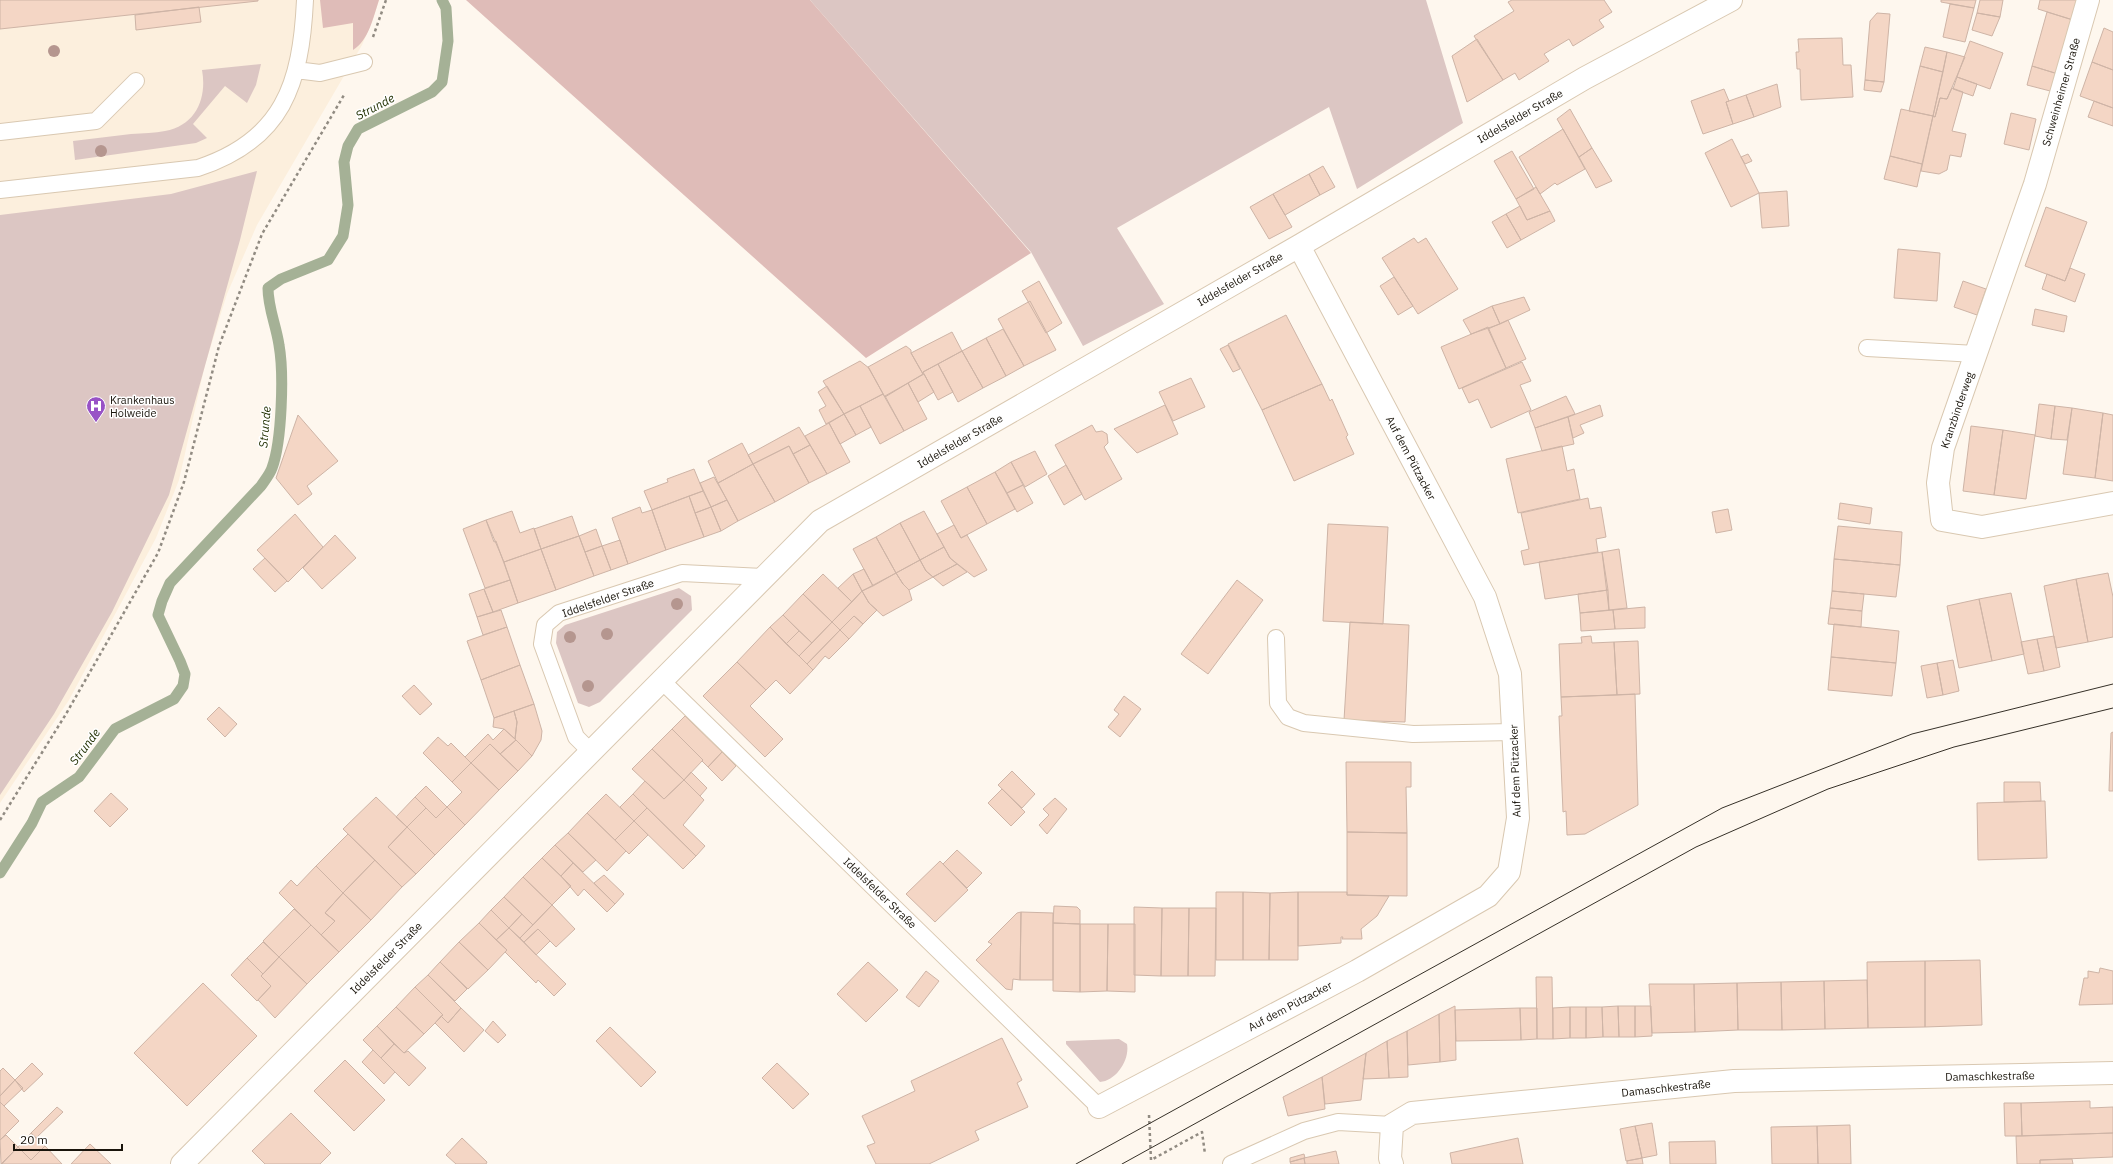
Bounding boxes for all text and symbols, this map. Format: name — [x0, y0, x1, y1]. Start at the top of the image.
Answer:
street label: Schweinheimer Straße — [2039, 36, 2083, 148]
street label: Iddelsfelder Straße — [1475, 86, 1565, 146]
water label: Strunde — [353, 90, 397, 123]
street label: Iddelsfelder Straße — [1195, 249, 1285, 309]
street label: Kranzbinderweg — [1937, 370, 1977, 450]
place label: Krankenhaus Holweide — [110, 393, 175, 420]
hospital icon: Krankenhaus Holweide — [85, 395, 107, 423]
water label: Strunde — [255, 405, 274, 448]
street label: Iddelsfelder Straße — [915, 411, 1005, 471]
street label: Auf dem Pützacker — [1383, 414, 1439, 502]
street label: Iddelsfelder Straße — [560, 576, 656, 620]
street label: Auf dem Pützacker — [1506, 724, 1524, 818]
water label: Strunde — [66, 725, 103, 768]
street label: Iddelsfelder Straße — [841, 855, 919, 931]
street label: Iddelsfelder Straße — [347, 919, 425, 997]
street label: Auf dem Pützacker — [1246, 978, 1334, 1034]
street label: Damaschkestraße — [1945, 1068, 2035, 1084]
street label: Damaschkestraße — [1621, 1076, 1711, 1100]
scale bar — [14, 1126, 122, 1152]
text: 20 m — [20, 1132, 48, 1147]

